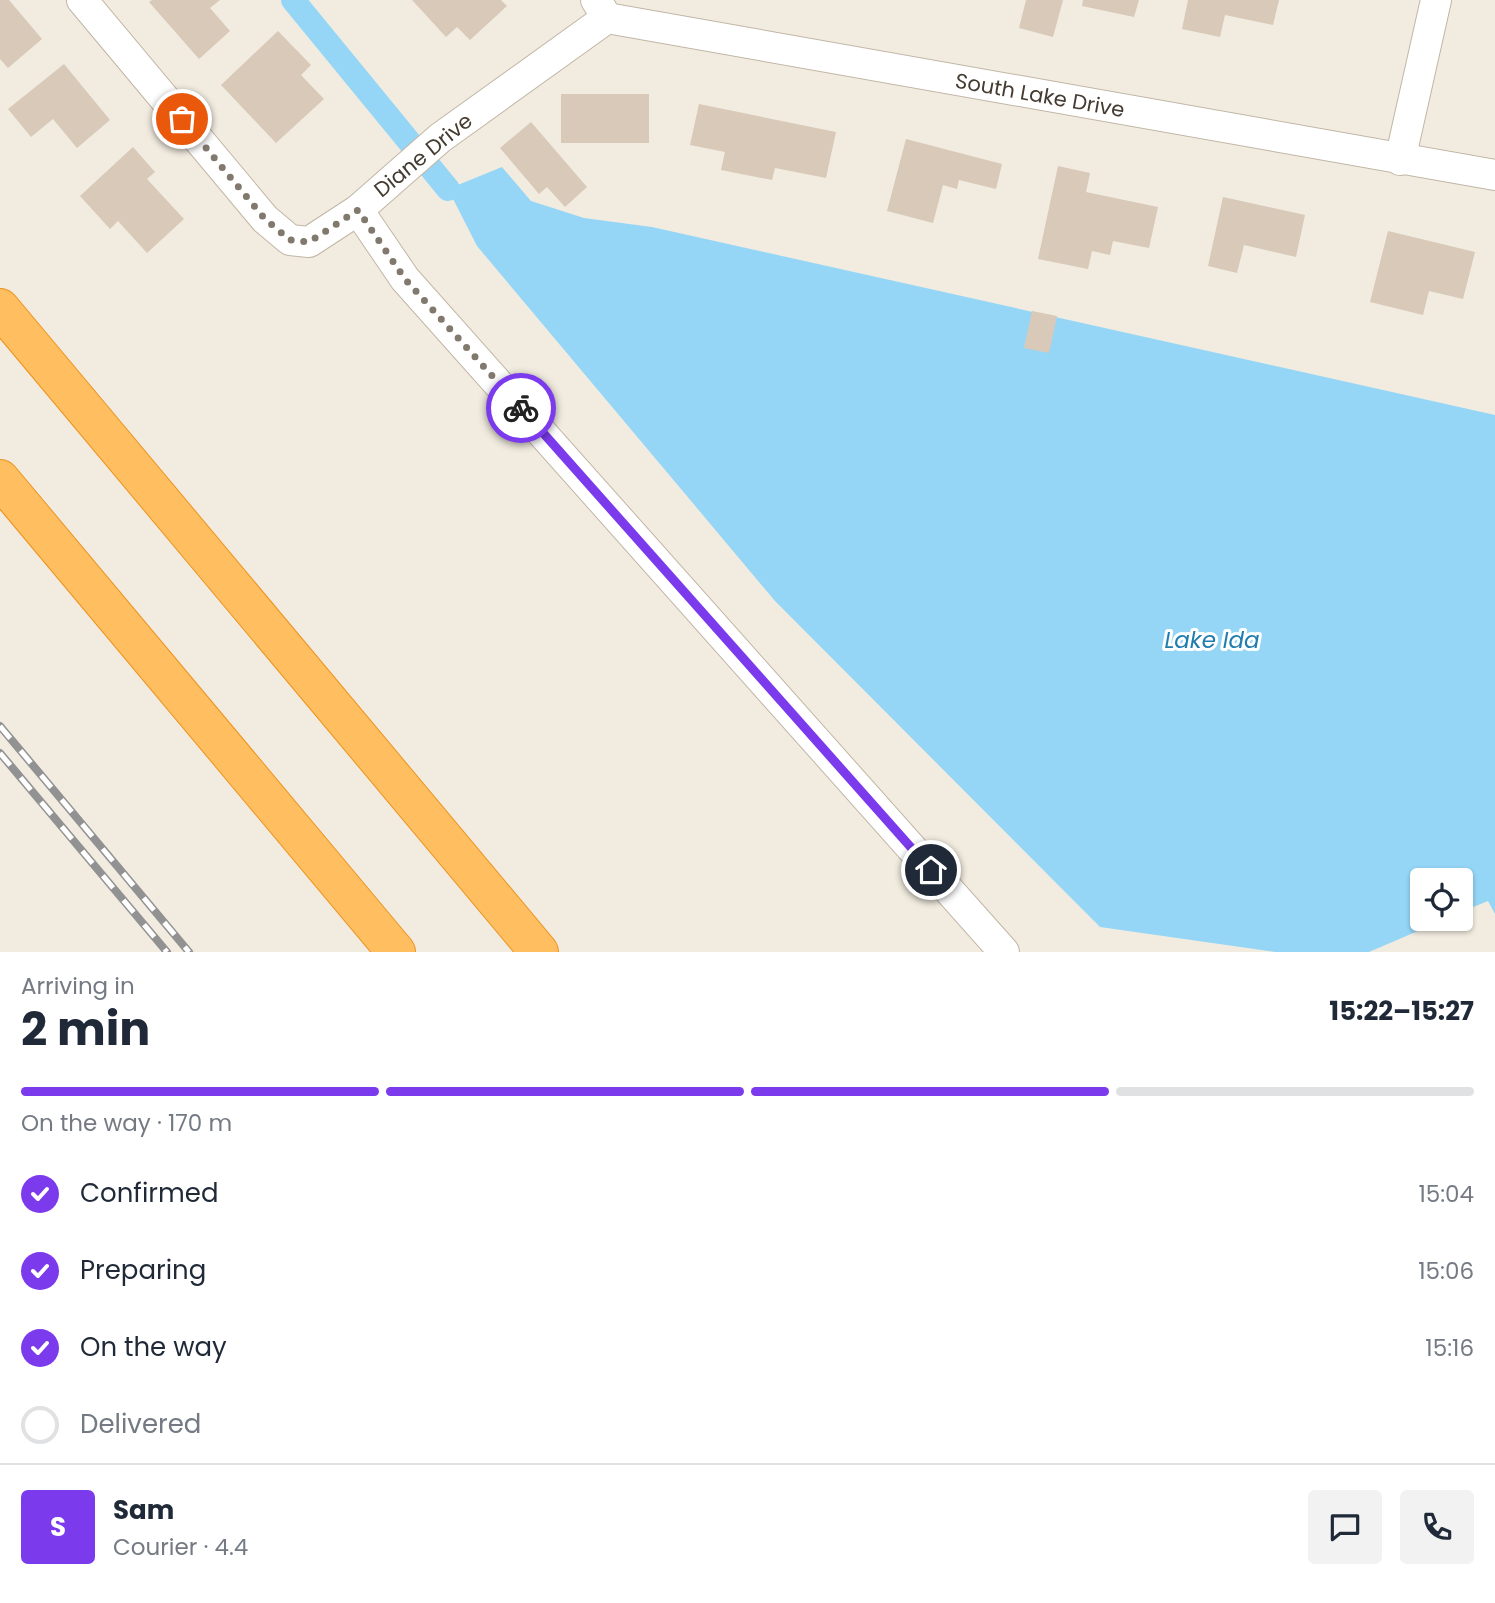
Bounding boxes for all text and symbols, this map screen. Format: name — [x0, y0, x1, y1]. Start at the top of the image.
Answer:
street label: South Lake Drive — [953, 66, 1127, 124]
pin — [152, 89, 212, 149]
icon: bag — [163, 100, 201, 138]
street label: Diane Drive — [368, 106, 478, 204]
courier — [486, 373, 556, 443]
icon: bike — [502, 389, 540, 427]
water label: Lake Ida — [1164, 624, 1260, 656]
pin — [901, 840, 961, 900]
icon: home — [912, 851, 950, 889]
map controls — [1410, 868, 1473, 931]
button: locate — [1410, 868, 1473, 931]
text: Arriving in — [21, 970, 135, 1002]
text: 15:22–15:27 — [1329, 993, 1474, 1029]
text: 2 min — [21, 997, 150, 1061]
text: On the way · 170 m — [21, 1107, 232, 1139]
icon: check — [21, 1175, 59, 1213]
text: Confirmed — [80, 1175, 218, 1211]
text: 15:04 — [1418, 1178, 1474, 1210]
icon: check — [21, 1252, 59, 1290]
text: Preparing — [80, 1252, 206, 1288]
text: 15:06 — [1418, 1255, 1474, 1287]
icon: check — [21, 1329, 59, 1367]
text: On the way — [80, 1329, 227, 1365]
text: 15:16 — [1425, 1332, 1474, 1364]
text: Delivered — [80, 1406, 201, 1442]
button: chat — [1308, 1490, 1382, 1564]
button: phone — [1400, 1490, 1474, 1564]
text: Sam — [113, 1492, 174, 1528]
text: S — [50, 1509, 66, 1545]
text: Courier · 4.4 — [113, 1531, 248, 1563]

